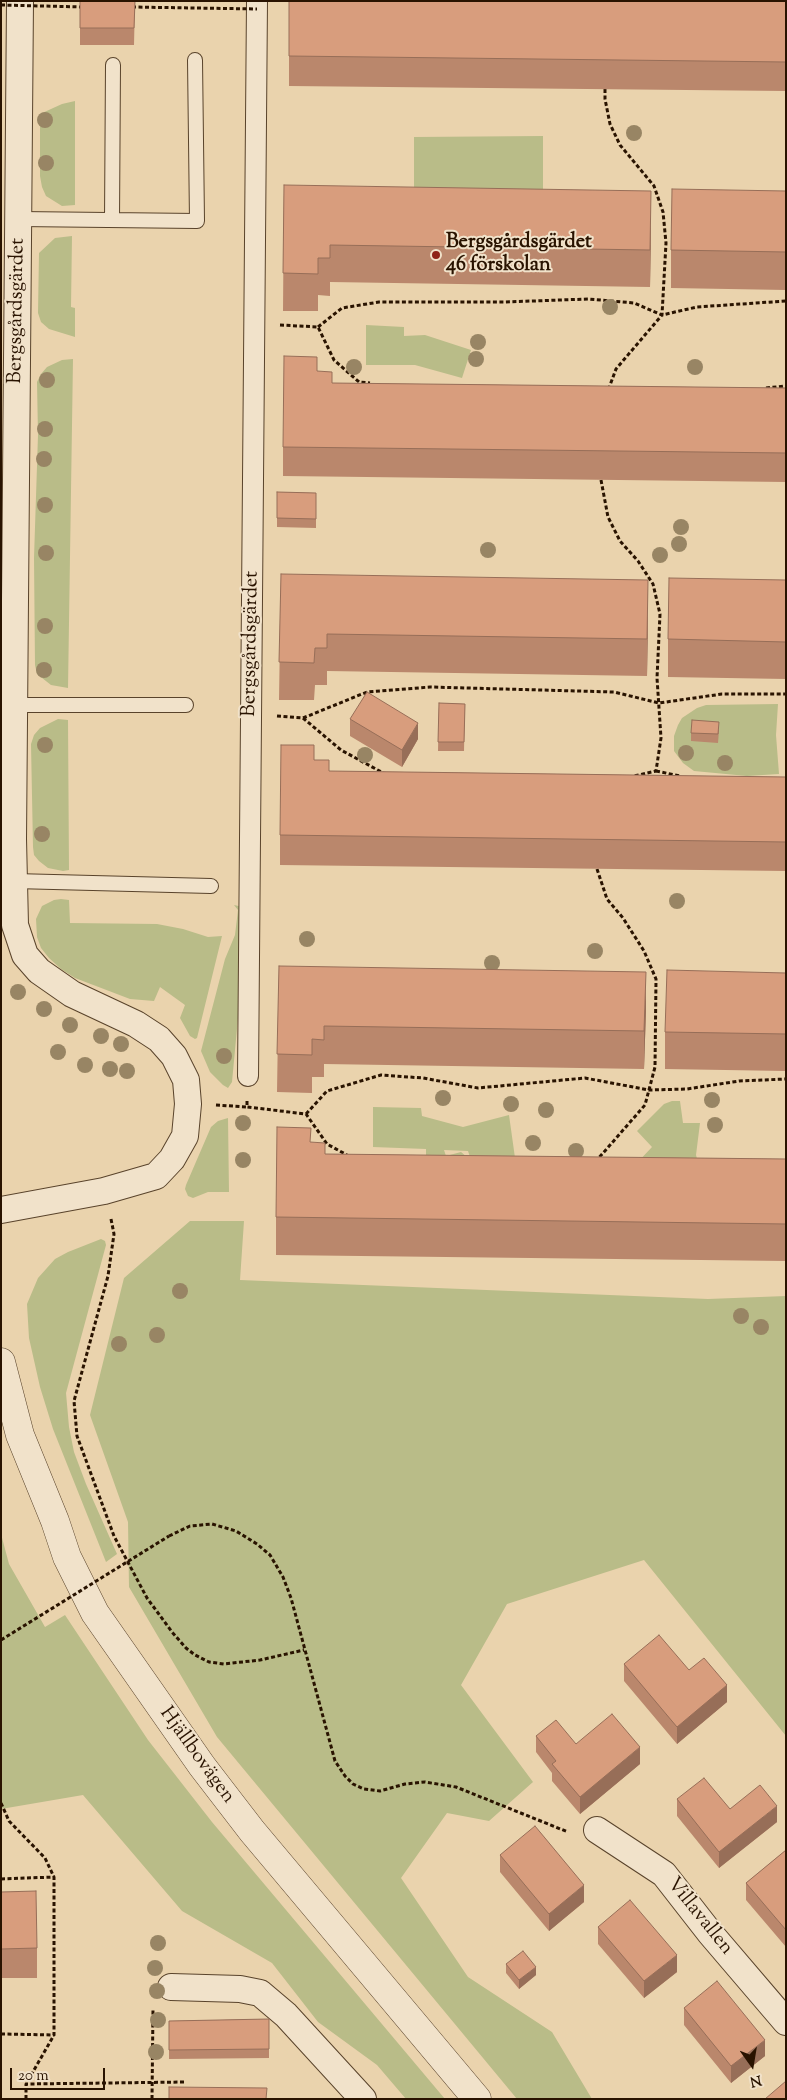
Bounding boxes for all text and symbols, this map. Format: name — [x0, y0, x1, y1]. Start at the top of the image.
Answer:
place label: Bergsgårdsgärdet 46 förskolan — [446, 232, 592, 279]
street label: Bergsgårdsgärdet — [5, 238, 31, 384]
marker: Bergsgårdsgärdet 46 förskolan — [430, 249, 442, 261]
street label: Bergsgårdsgärdet — [239, 571, 265, 717]
street label: Hjällbovägen — [153, 1703, 239, 1809]
street label: Villavallen — [661, 1873, 737, 1961]
north arrow — [727, 2040, 777, 2090]
scale bar — [12, 2058, 108, 2090]
text: 20 m — [18, 2066, 49, 2087]
text: N — [748, 2069, 763, 2091]

